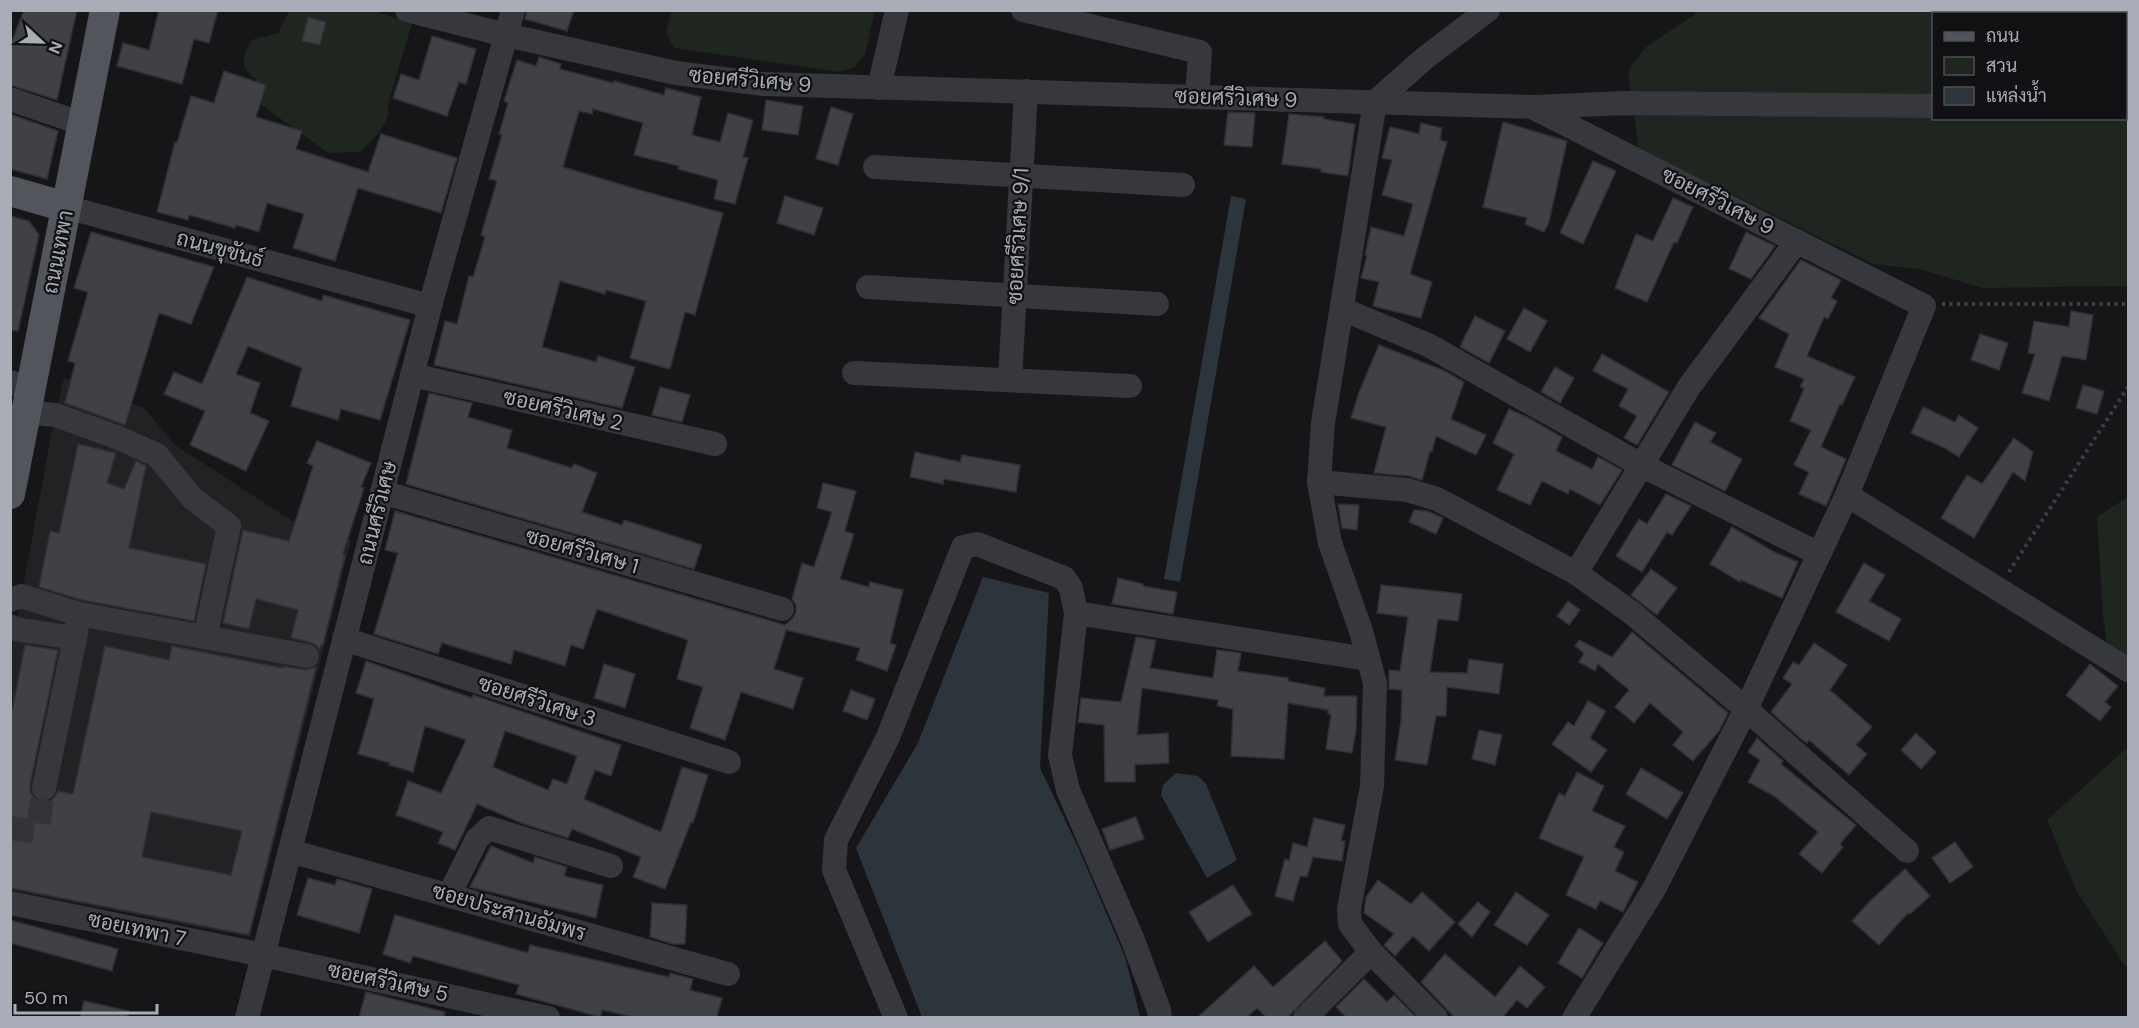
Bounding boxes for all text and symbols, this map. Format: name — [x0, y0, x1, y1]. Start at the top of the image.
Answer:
north arrow — [12, 12, 72, 72]
legend — [1932, 12, 2127, 120]
text: ถนน — [1986, 24, 2019, 48]
text: N — [44, 38, 67, 57]
text: สวน — [1986, 54, 2017, 78]
street label: ซอยศรีวิเศษ 9 — [688, 61, 812, 99]
text: แหล่งน้ำ — [1986, 80, 2047, 108]
street label: ซอยศรีวิเศษ 9 — [1174, 82, 1298, 114]
street label: ซอยศรีวิเศษ 9 — [1657, 161, 1779, 241]
street label: ซอยศรีวิเศษ 9/1 — [1000, 167, 1036, 305]
street label: ถนนเทพา — [36, 208, 80, 296]
street label: ถนนขุขันธ์ — [174, 224, 266, 274]
street label: ซอยศรีวิเศษ 2 — [500, 383, 626, 437]
street label: ถนนศรีวิเศษ — [351, 457, 404, 568]
street label: ซอยศรีวิเศษ 1 — [522, 522, 642, 580]
street label: ซอยศรีวิเศษ 3 — [475, 669, 599, 733]
street label: ซอยประสานอัมพร — [429, 877, 589, 947]
street label: ซอยเทพา 7 — [85, 905, 189, 953]
street label: ซอยศรีวิเศษ 5 — [325, 956, 451, 1008]
scale bar — [15, 977, 158, 1015]
text: 50 m — [24, 986, 68, 1010]

